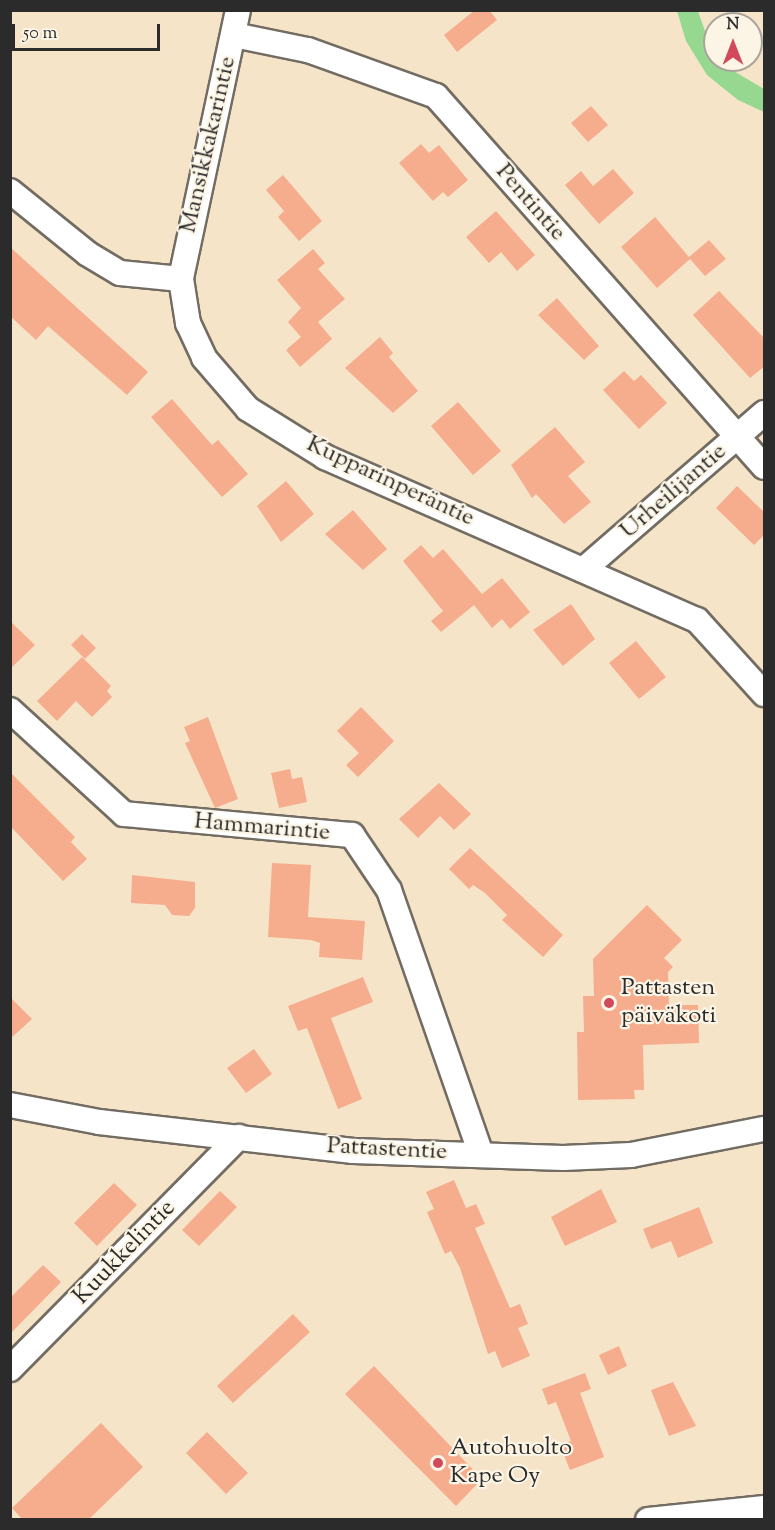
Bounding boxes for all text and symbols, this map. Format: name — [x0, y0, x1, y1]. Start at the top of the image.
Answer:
scale bar — [15, 12, 164, 50]
north arrow — [703, 12, 763, 72]
text: N — [727, 14, 739, 37]
text: 50 m — [23, 21, 57, 47]
street label: Mansikkakarintie — [175, 54, 243, 236]
street label: Pentintie — [489, 159, 571, 247]
street label: Kupparinperäntie — [301, 431, 479, 533]
street label: Urheilijantie — [615, 438, 733, 546]
street label: Hammarintie — [193, 808, 331, 848]
place label: Pattasten päiväkoti — [621, 975, 716, 1031]
marker: Pattasten päiväkoti — [602, 996, 616, 1010]
street label: Pattastentie — [326, 1132, 448, 1168]
street label: Kuukkelintie — [68, 1195, 182, 1311]
place label: Autohuolto Kape Oy — [450, 1435, 572, 1491]
marker: Autohuolto Kape Oy — [431, 1456, 445, 1470]

